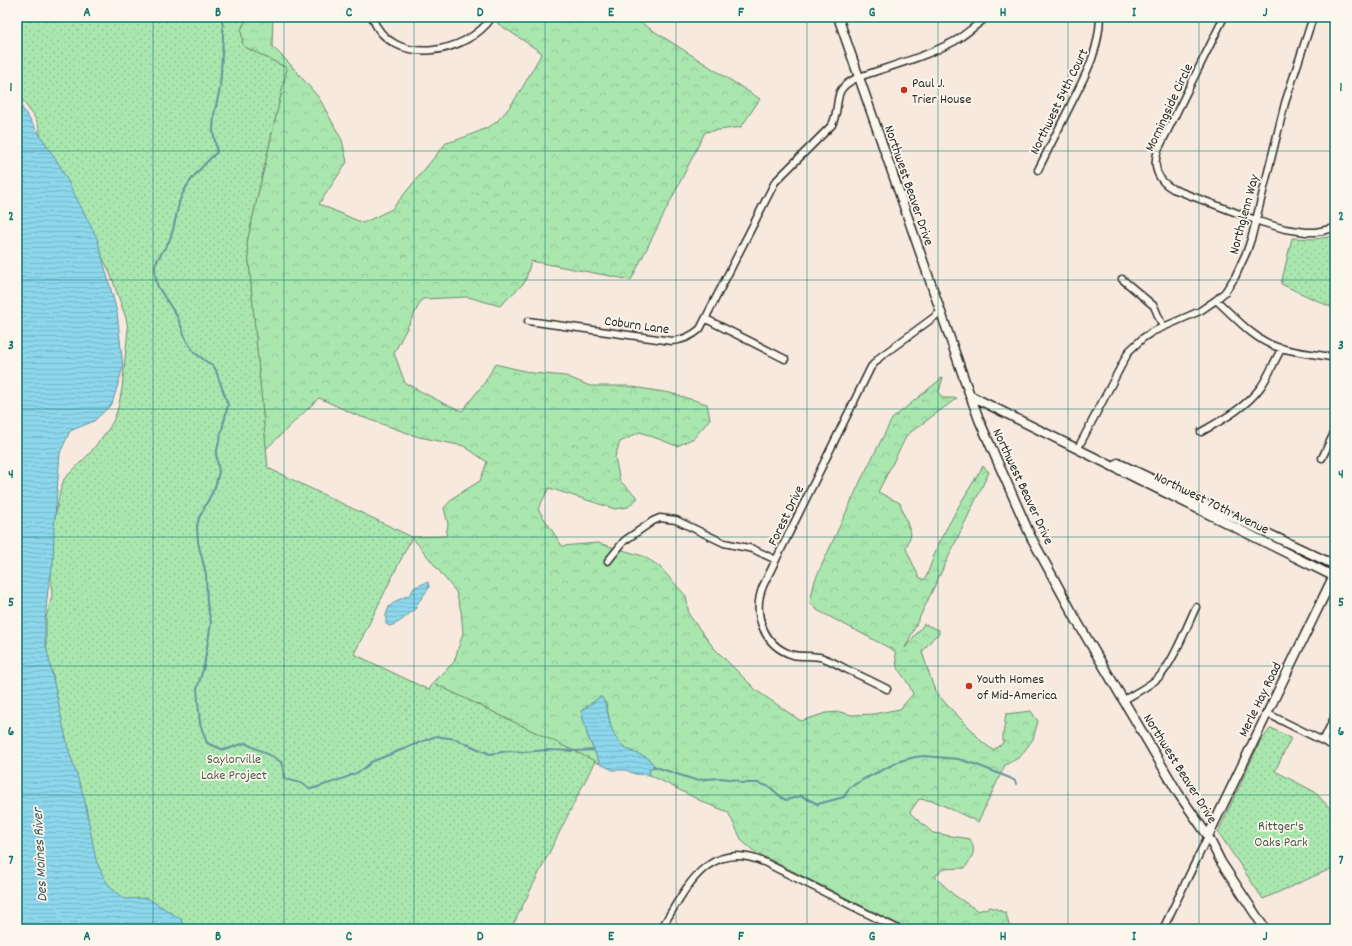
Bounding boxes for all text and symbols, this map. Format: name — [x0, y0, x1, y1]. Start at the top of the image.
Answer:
text: A — [83, 4, 91, 23]
text: B — [215, 4, 221, 23]
text: C — [346, 4, 353, 23]
text: D — [477, 4, 484, 23]
text: E — [608, 4, 615, 23]
text: F — [738, 4, 744, 23]
text: G — [869, 4, 876, 23]
text: H — [1000, 4, 1007, 23]
text: I — [1132, 4, 1137, 23]
text: J — [1263, 4, 1268, 23]
street label: Northwest 54th Court — [1025, 45, 1094, 158]
street label: Morningside Circle — [1141, 60, 1199, 155]
place label: Paul J. Trier House — [912, 74, 971, 110]
text: 1 — [10, 79, 13, 98]
text: 1 — [1340, 79, 1343, 98]
marker: Paul J. Trier House — [899, 85, 909, 95]
street label: Northwest Beaver Drive — [878, 123, 938, 249]
street label: Northglenn Way — [1225, 172, 1265, 257]
text: 2 — [8, 208, 14, 227]
text: 2 — [1338, 208, 1344, 227]
street label: Coburn Lane — [603, 312, 670, 340]
text: 3 — [8, 337, 14, 356]
text: 3 — [1338, 337, 1344, 356]
street label: Northwest Beaver Drive — [986, 425, 1058, 548]
text: 4 — [8, 466, 14, 485]
text: 4 — [1338, 466, 1344, 485]
street label: Northwest 70th Avenue — [1150, 467, 1272, 540]
street label: Forest Drive — [764, 482, 810, 550]
text: 5 — [8, 594, 14, 613]
text: 5 — [1338, 594, 1344, 613]
street label: Merle Hay Road — [1234, 659, 1288, 741]
place label: Youth Homes of Mid-America — [977, 670, 1057, 706]
marker: Youth Homes of Mid-America — [964, 681, 974, 691]
street label: Northwest Beaver Drive — [1137, 710, 1221, 828]
text: 6 — [8, 723, 15, 742]
text: 6 — [1338, 723, 1345, 742]
park label: Saylorville Lake Project — [201, 750, 267, 786]
water label: Des Moines River — [27, 806, 54, 902]
park label: Rittger's Oaks Park — [1254, 817, 1308, 853]
text: 7 — [9, 852, 14, 871]
text: 7 — [1339, 852, 1344, 871]
text: A — [83, 928, 91, 946]
text: B — [215, 928, 221, 946]
text: C — [346, 928, 353, 946]
text: D — [477, 928, 484, 946]
text: E — [608, 928, 615, 946]
text: F — [738, 928, 744, 946]
text: G — [869, 928, 876, 946]
text: H — [1000, 928, 1007, 946]
text: I — [1132, 928, 1137, 946]
text: J — [1263, 928, 1268, 946]

